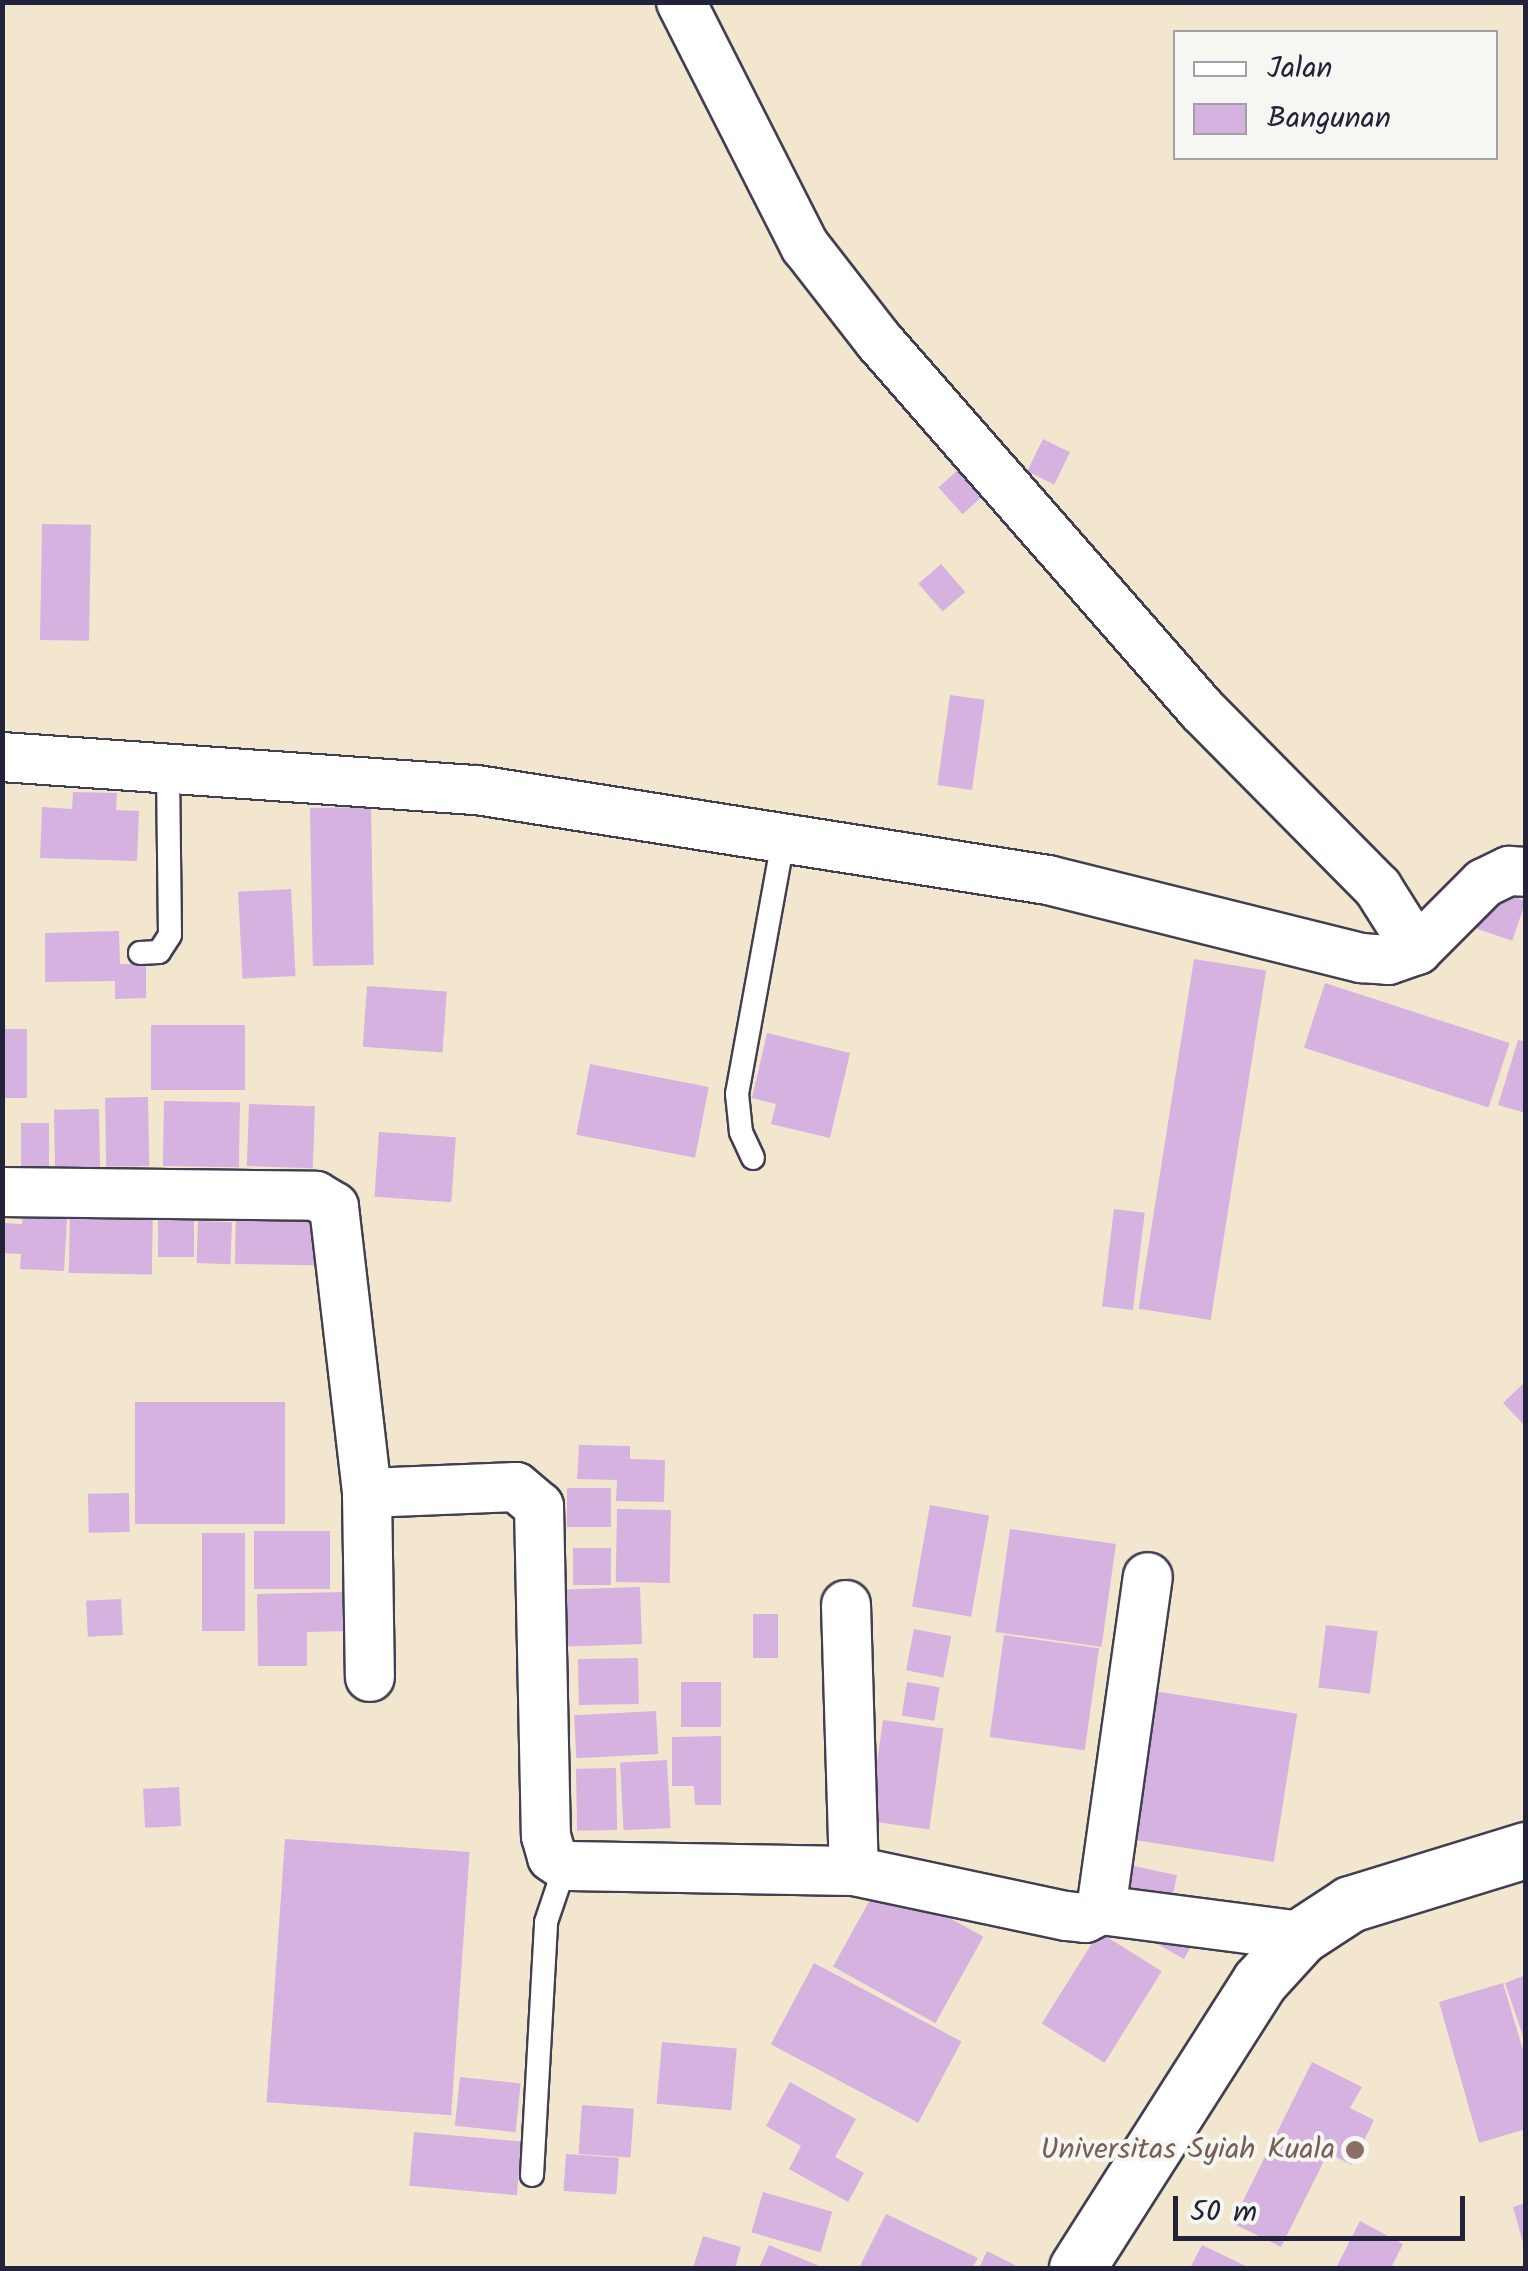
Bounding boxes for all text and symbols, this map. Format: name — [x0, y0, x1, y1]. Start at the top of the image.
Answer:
legend — [1173, 30, 1498, 160]
text: Jalan — [1267, 45, 1333, 93]
text: Bangunan — [1267, 95, 1391, 143]
place label: Universitas Syiah Kuala — [1040, 2132, 1335, 2168]
marker: Universitas Syiah Kuala — [1344, 2139, 1366, 2161]
scale bar — [1178, 2176, 1470, 2238]
text: 50 m — [1190, 2189, 1257, 2237]

